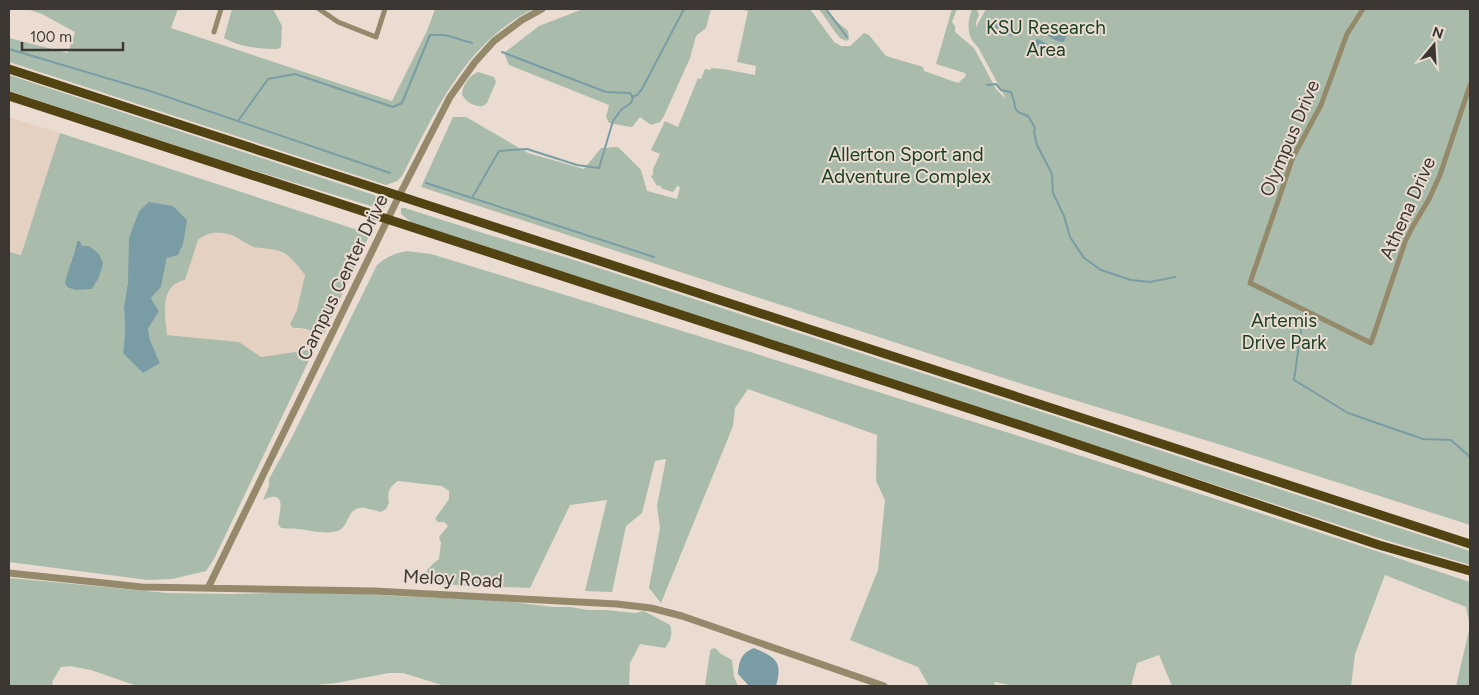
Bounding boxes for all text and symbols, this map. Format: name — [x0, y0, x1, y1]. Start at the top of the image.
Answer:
park label: KSU Research Area — [986, 16, 1106, 61]
scale bar — [22, 20, 124, 52]
north arrow — [1409, 20, 1459, 70]
text: N — [1430, 23, 1446, 43]
text: 100 m — [30, 28, 72, 46]
street label: Olympus Drive — [1255, 76, 1324, 200]
park label: Allerton Sport and Adventure Complex — [821, 143, 991, 188]
street label: Athena Drive — [1375, 153, 1440, 263]
street label: Campus Center Drive — [292, 190, 393, 364]
park label: Artemis Drive Park — [1242, 309, 1327, 354]
street label: Meloy Road — [403, 564, 503, 593]

